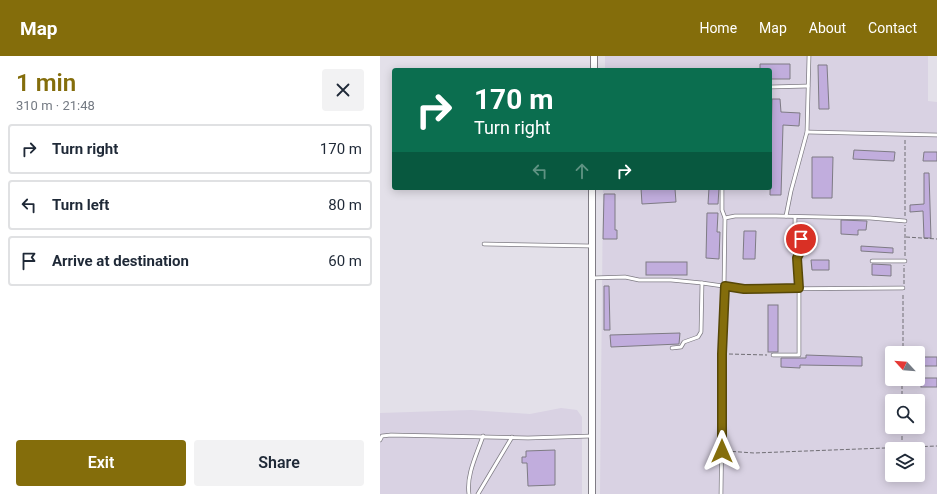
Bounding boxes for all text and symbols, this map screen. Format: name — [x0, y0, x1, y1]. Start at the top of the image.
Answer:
text: Map — [20, 17, 58, 40]
text: Home — [699, 20, 737, 36]
text: Map — [759, 20, 787, 36]
text: About — [809, 20, 846, 36]
text: Contact — [868, 20, 917, 36]
text: 1 min — [16, 69, 76, 97]
button: close — [322, 69, 364, 111]
text: 170 m — [474, 83, 553, 116]
icon: right — [408, 84, 460, 136]
text: 310 m · 21:48 — [16, 98, 95, 113]
text: Turn right — [474, 117, 551, 138]
icon: right — [18, 138, 40, 160]
text: Turn right — [52, 140, 118, 158]
text: 170 m — [320, 140, 362, 158]
icon: left — [529, 160, 551, 182]
icon: ahead — [571, 160, 593, 182]
icon: right — [613, 160, 635, 182]
icon: left — [18, 194, 40, 216]
text: Turn left — [52, 196, 109, 214]
text: 80 m — [328, 196, 362, 214]
pin — [784, 222, 818, 256]
icon: arrive — [790, 228, 812, 250]
icon: arrive — [18, 250, 40, 272]
text: Arrive at destination — [52, 252, 189, 270]
text: 60 m — [328, 252, 362, 270]
north arrow — [885, 346, 925, 386]
map controls — [885, 346, 925, 482]
button: search — [885, 394, 925, 434]
position arrow — [701, 430, 743, 472]
button: Exit — [16, 440, 186, 486]
button: Share — [194, 440, 364, 486]
button: layers — [885, 442, 925, 482]

